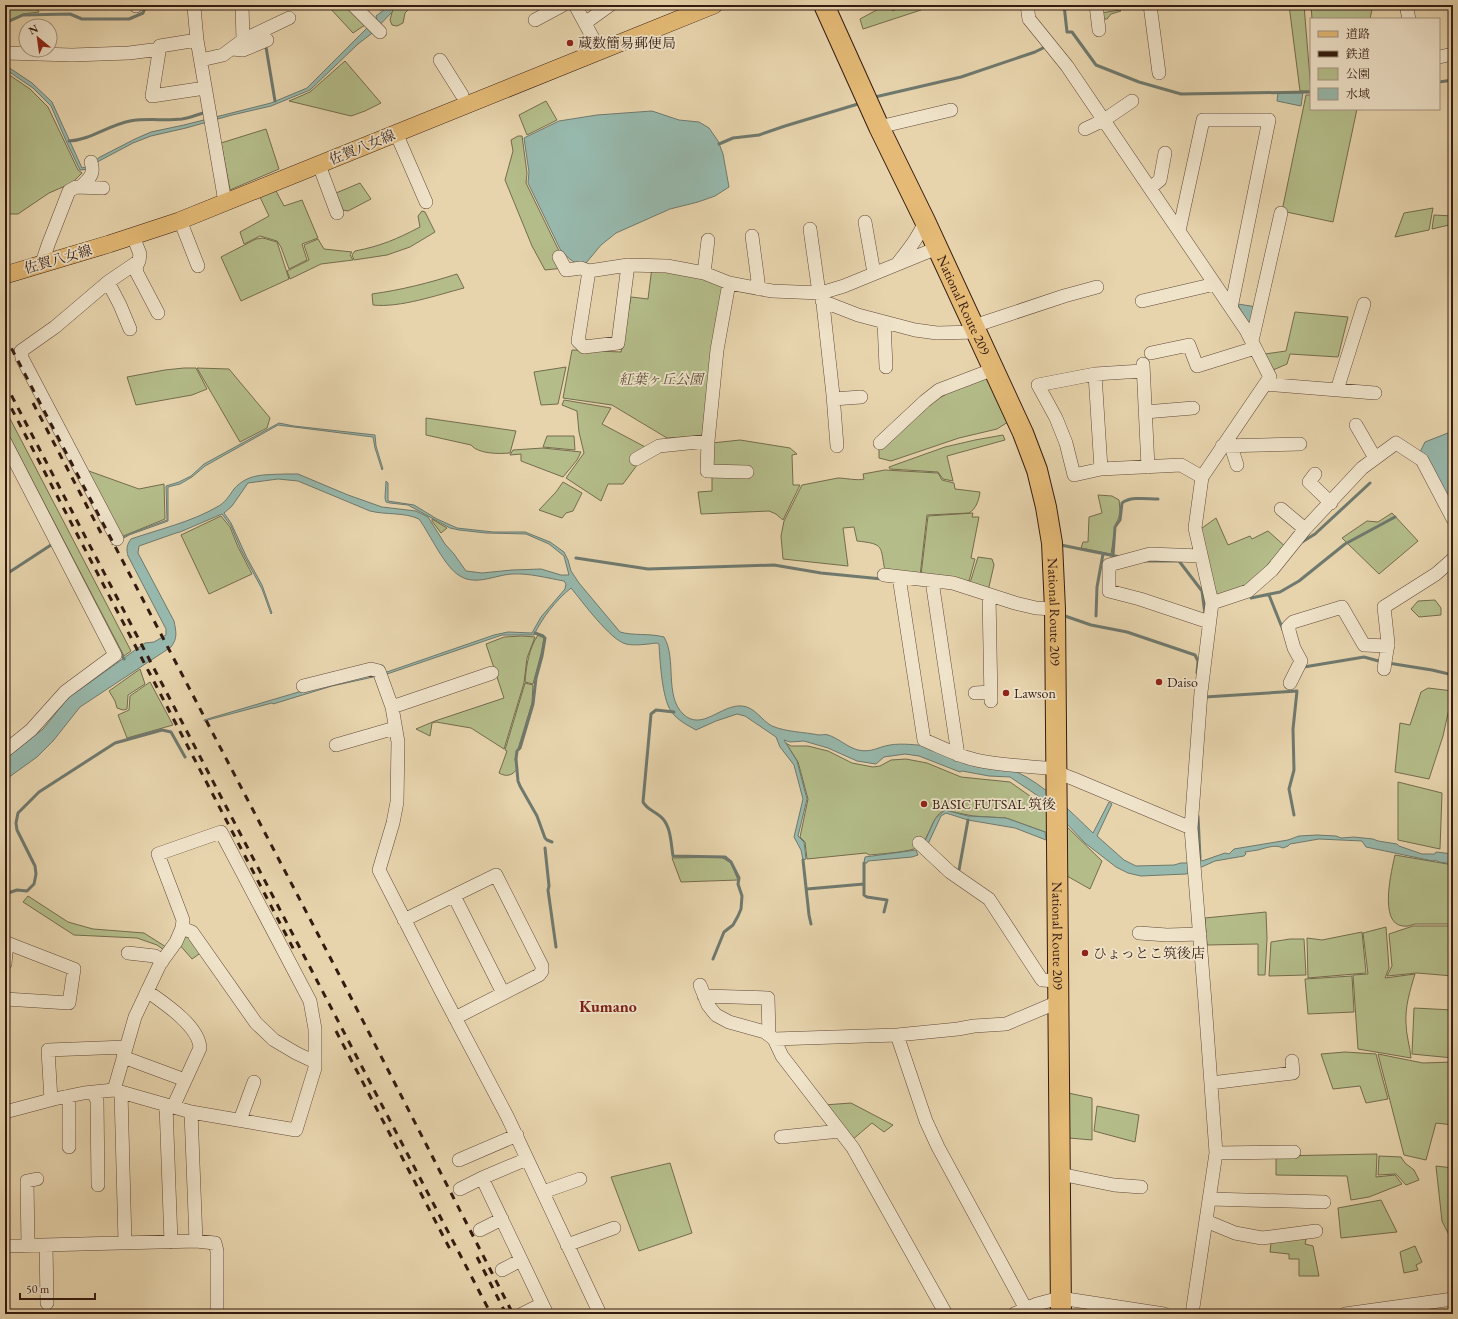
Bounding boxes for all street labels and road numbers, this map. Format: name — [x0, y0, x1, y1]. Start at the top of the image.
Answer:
street label: 佐賀八女線 — [326, 126, 398, 168]
street label: 佐賀八女線 — [22, 241, 94, 277]
street label: National Route 209 — [933, 252, 995, 358]
street label: National Route 209 — [1044, 557, 1064, 666]
street label: National Route 209 — [1048, 882, 1067, 990]

